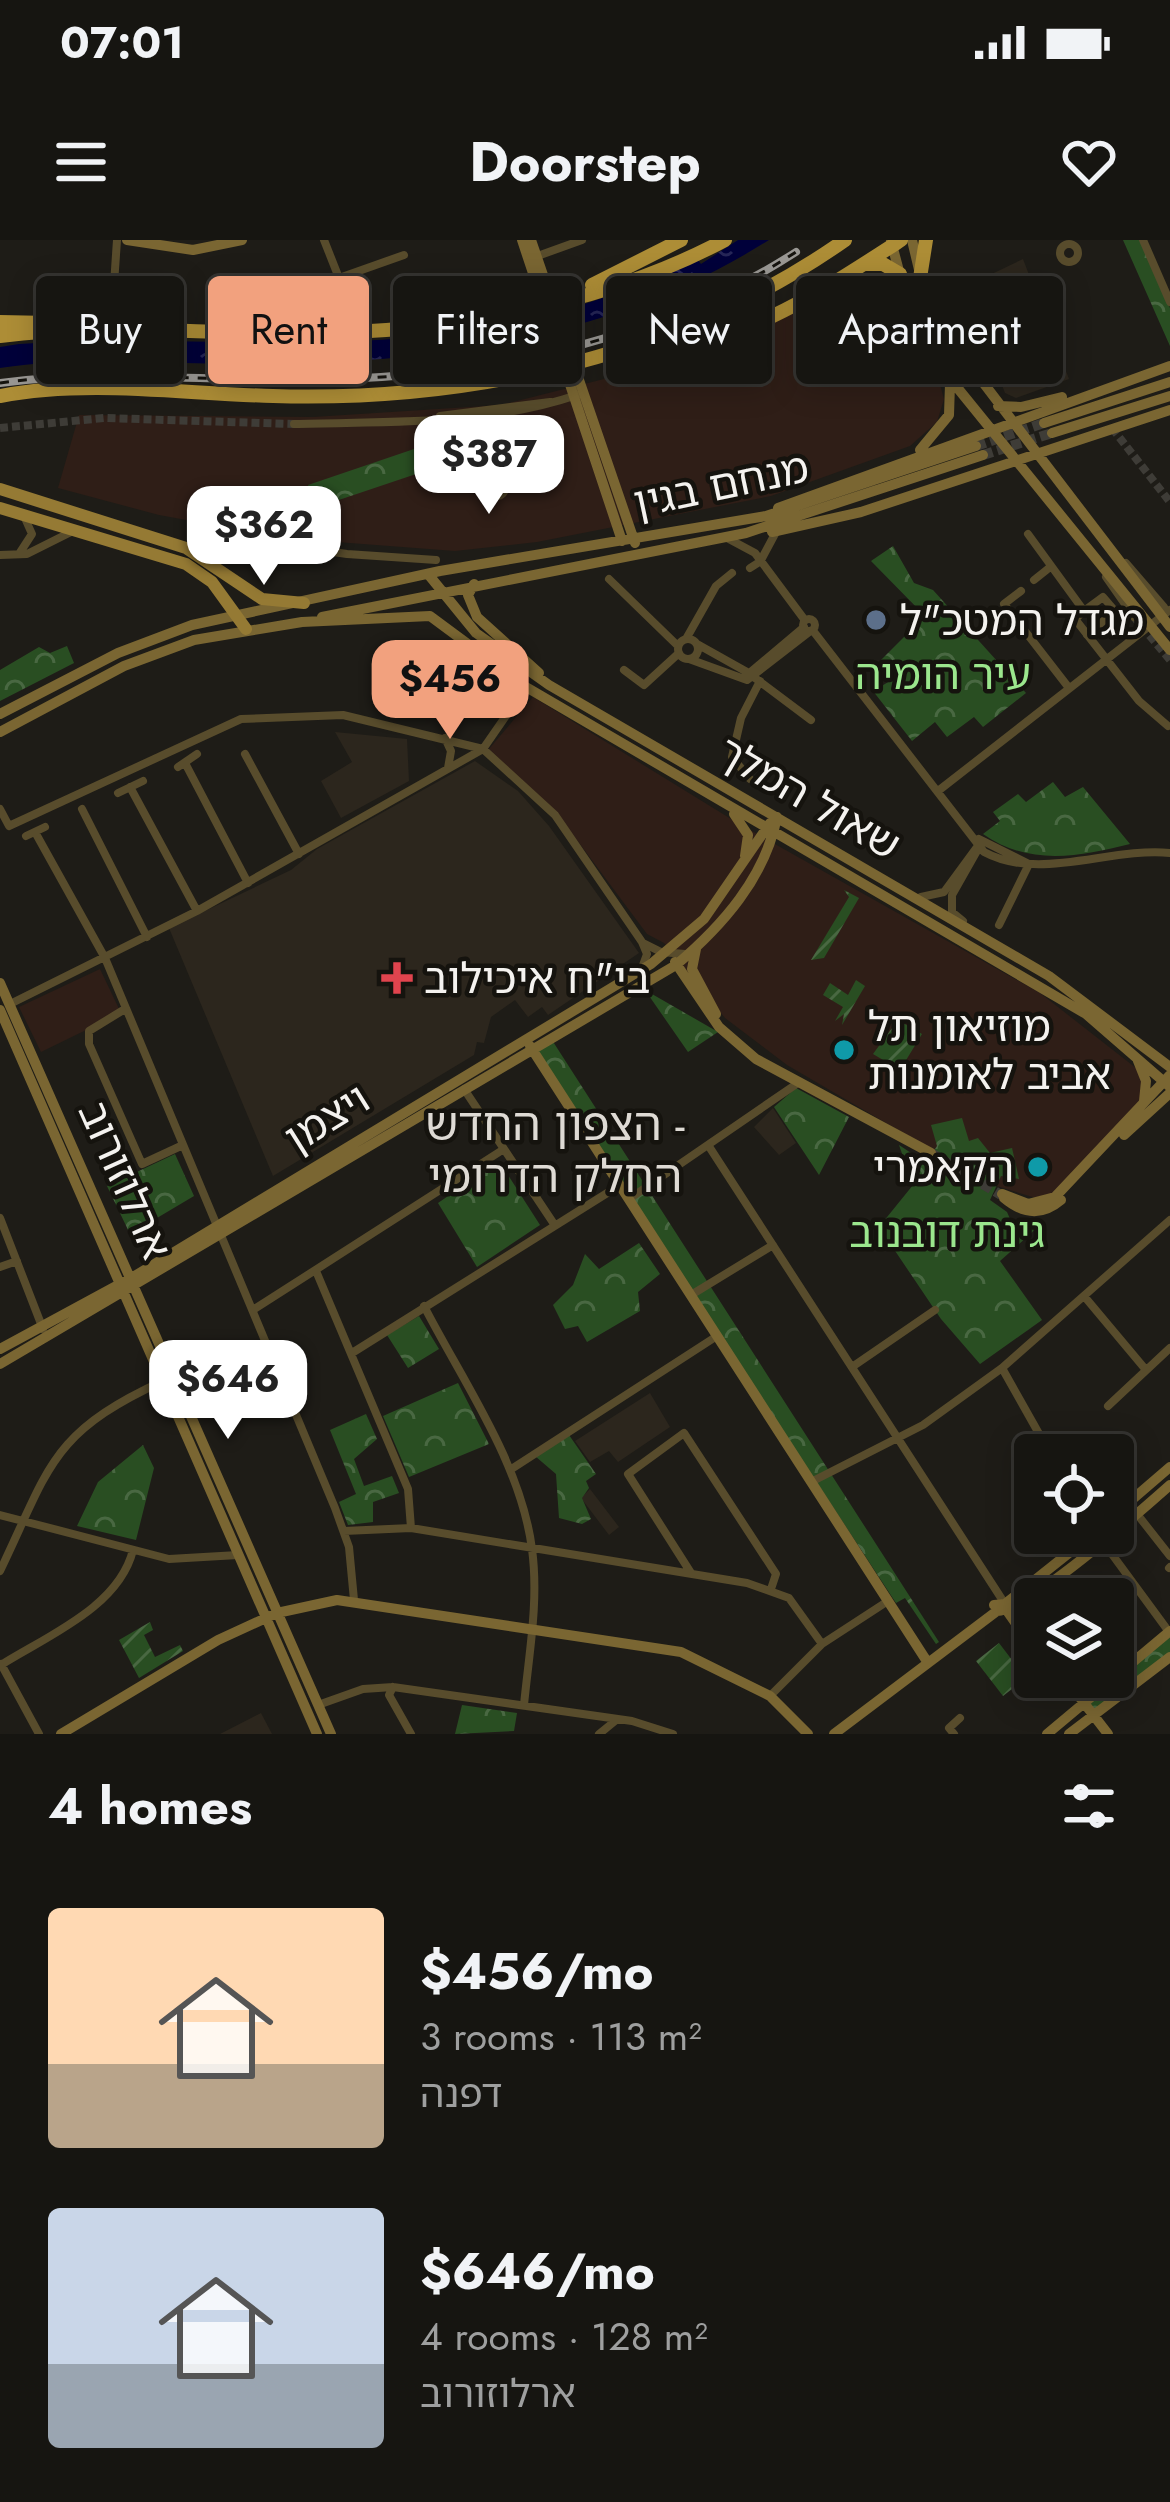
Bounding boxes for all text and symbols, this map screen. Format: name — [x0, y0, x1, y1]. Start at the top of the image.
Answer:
text: 07:01 — [60, 10, 184, 75]
text: Doorstep — [469, 123, 701, 201]
icon: menu — [48, 129, 114, 195]
icon: heart — [1056, 129, 1122, 195]
chip: Buy — [36, 276, 184, 384]
chip: Rent — [208, 276, 369, 384]
chip: Filters — [393, 276, 582, 384]
chip: New — [606, 276, 772, 384]
chip: Apartment — [796, 276, 1063, 384]
pin: $387 — [418, 415, 560, 517]
text: $387 — [441, 425, 537, 482]
street label: מנחם בגין — [628, 437, 814, 533]
pin: $362 — [193, 486, 335, 588]
text: $362 — [214, 496, 314, 553]
place label: מגדל המטכ"ל — [900, 590, 1144, 651]
marker: מגדל המטכ"ל — [863, 607, 889, 633]
pin: $456 — [379, 640, 521, 742]
park label: עיר הומיה — [855, 644, 1031, 705]
text: $456 — [399, 650, 501, 707]
street label: שאול המלך — [706, 721, 912, 875]
place label: בי"ח איכילוב — [424, 948, 651, 1009]
marker: בי"ח איכילוב — [381, 962, 413, 994]
place label: מוזיאון תל אביב לאומנות — [868, 996, 1111, 1105]
marker: מוזיאון תל אביב לאומנות — [831, 1037, 857, 1063]
street label: ויצמן — [273, 1068, 381, 1168]
street label: ארלוזורוב — [63, 1091, 187, 1269]
district label: הצפון החדש - החלק הדרומי — [425, 1092, 685, 1209]
place label: הקאמרי — [873, 1137, 1014, 1198]
marker: הקאמרי — [1025, 1154, 1051, 1180]
park label: גינת דובנוב — [849, 1202, 1045, 1263]
pin: $646 — [157, 1340, 299, 1442]
text: $646 — [176, 1350, 280, 1407]
map controls — [1014, 1434, 1134, 1698]
button: locate — [1014, 1434, 1134, 1554]
button: layers — [1014, 1578, 1134, 1698]
text: 4 homes — [48, 1769, 252, 1843]
icon: filters — [1056, 1773, 1122, 1839]
text: $456/mo — [420, 1934, 654, 2008]
icon: home — [144, 1956, 288, 2100]
text: 3 rooms · 113 m² — [420, 2008, 702, 2065]
text: דפנה — [420, 2065, 502, 2122]
text: $646/mo — [420, 2234, 655, 2308]
icon: home — [144, 2256, 288, 2400]
text: 4 rooms · 128 m² — [420, 2308, 708, 2365]
text: ארלוזורוב — [420, 2365, 576, 2422]

